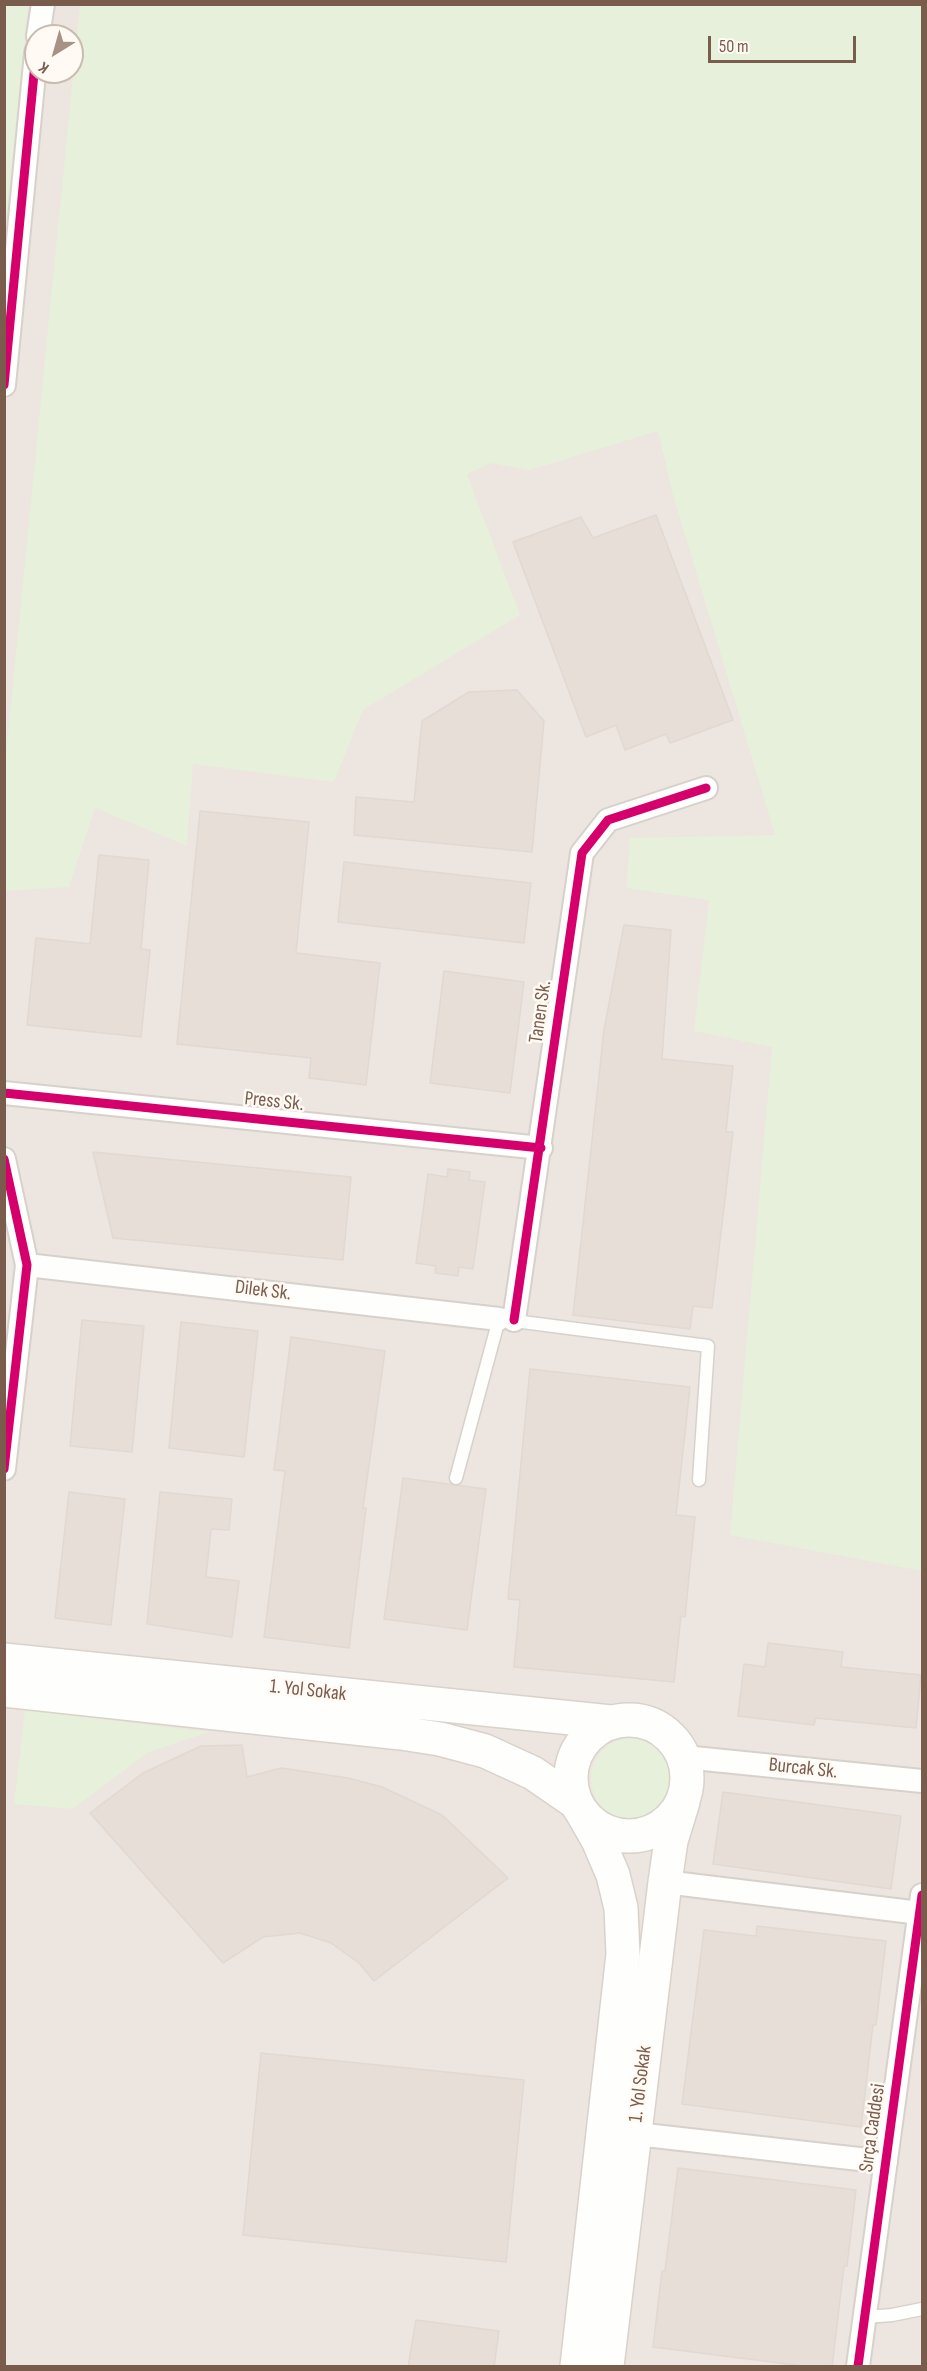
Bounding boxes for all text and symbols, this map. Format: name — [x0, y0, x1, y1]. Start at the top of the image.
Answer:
north arrow — [24, 24, 84, 84]
scale bar — [711, 24, 860, 62]
text: 50 m — [719, 36, 749, 57]
text: K — [35, 57, 53, 77]
street label: Tanen Sk. — [525, 979, 557, 1045]
street label: Press Sk. — [243, 1087, 305, 1117]
street label: Dilek Sk. — [234, 1276, 292, 1306]
street label: 1. Yol Sokak — [269, 1675, 347, 1707]
street label: Burcak Sk. — [767, 1753, 839, 1785]
street label: 1. Yol Sokak — [624, 2044, 658, 2124]
street label: Sırça Caddesi — [855, 2082, 891, 2174]

